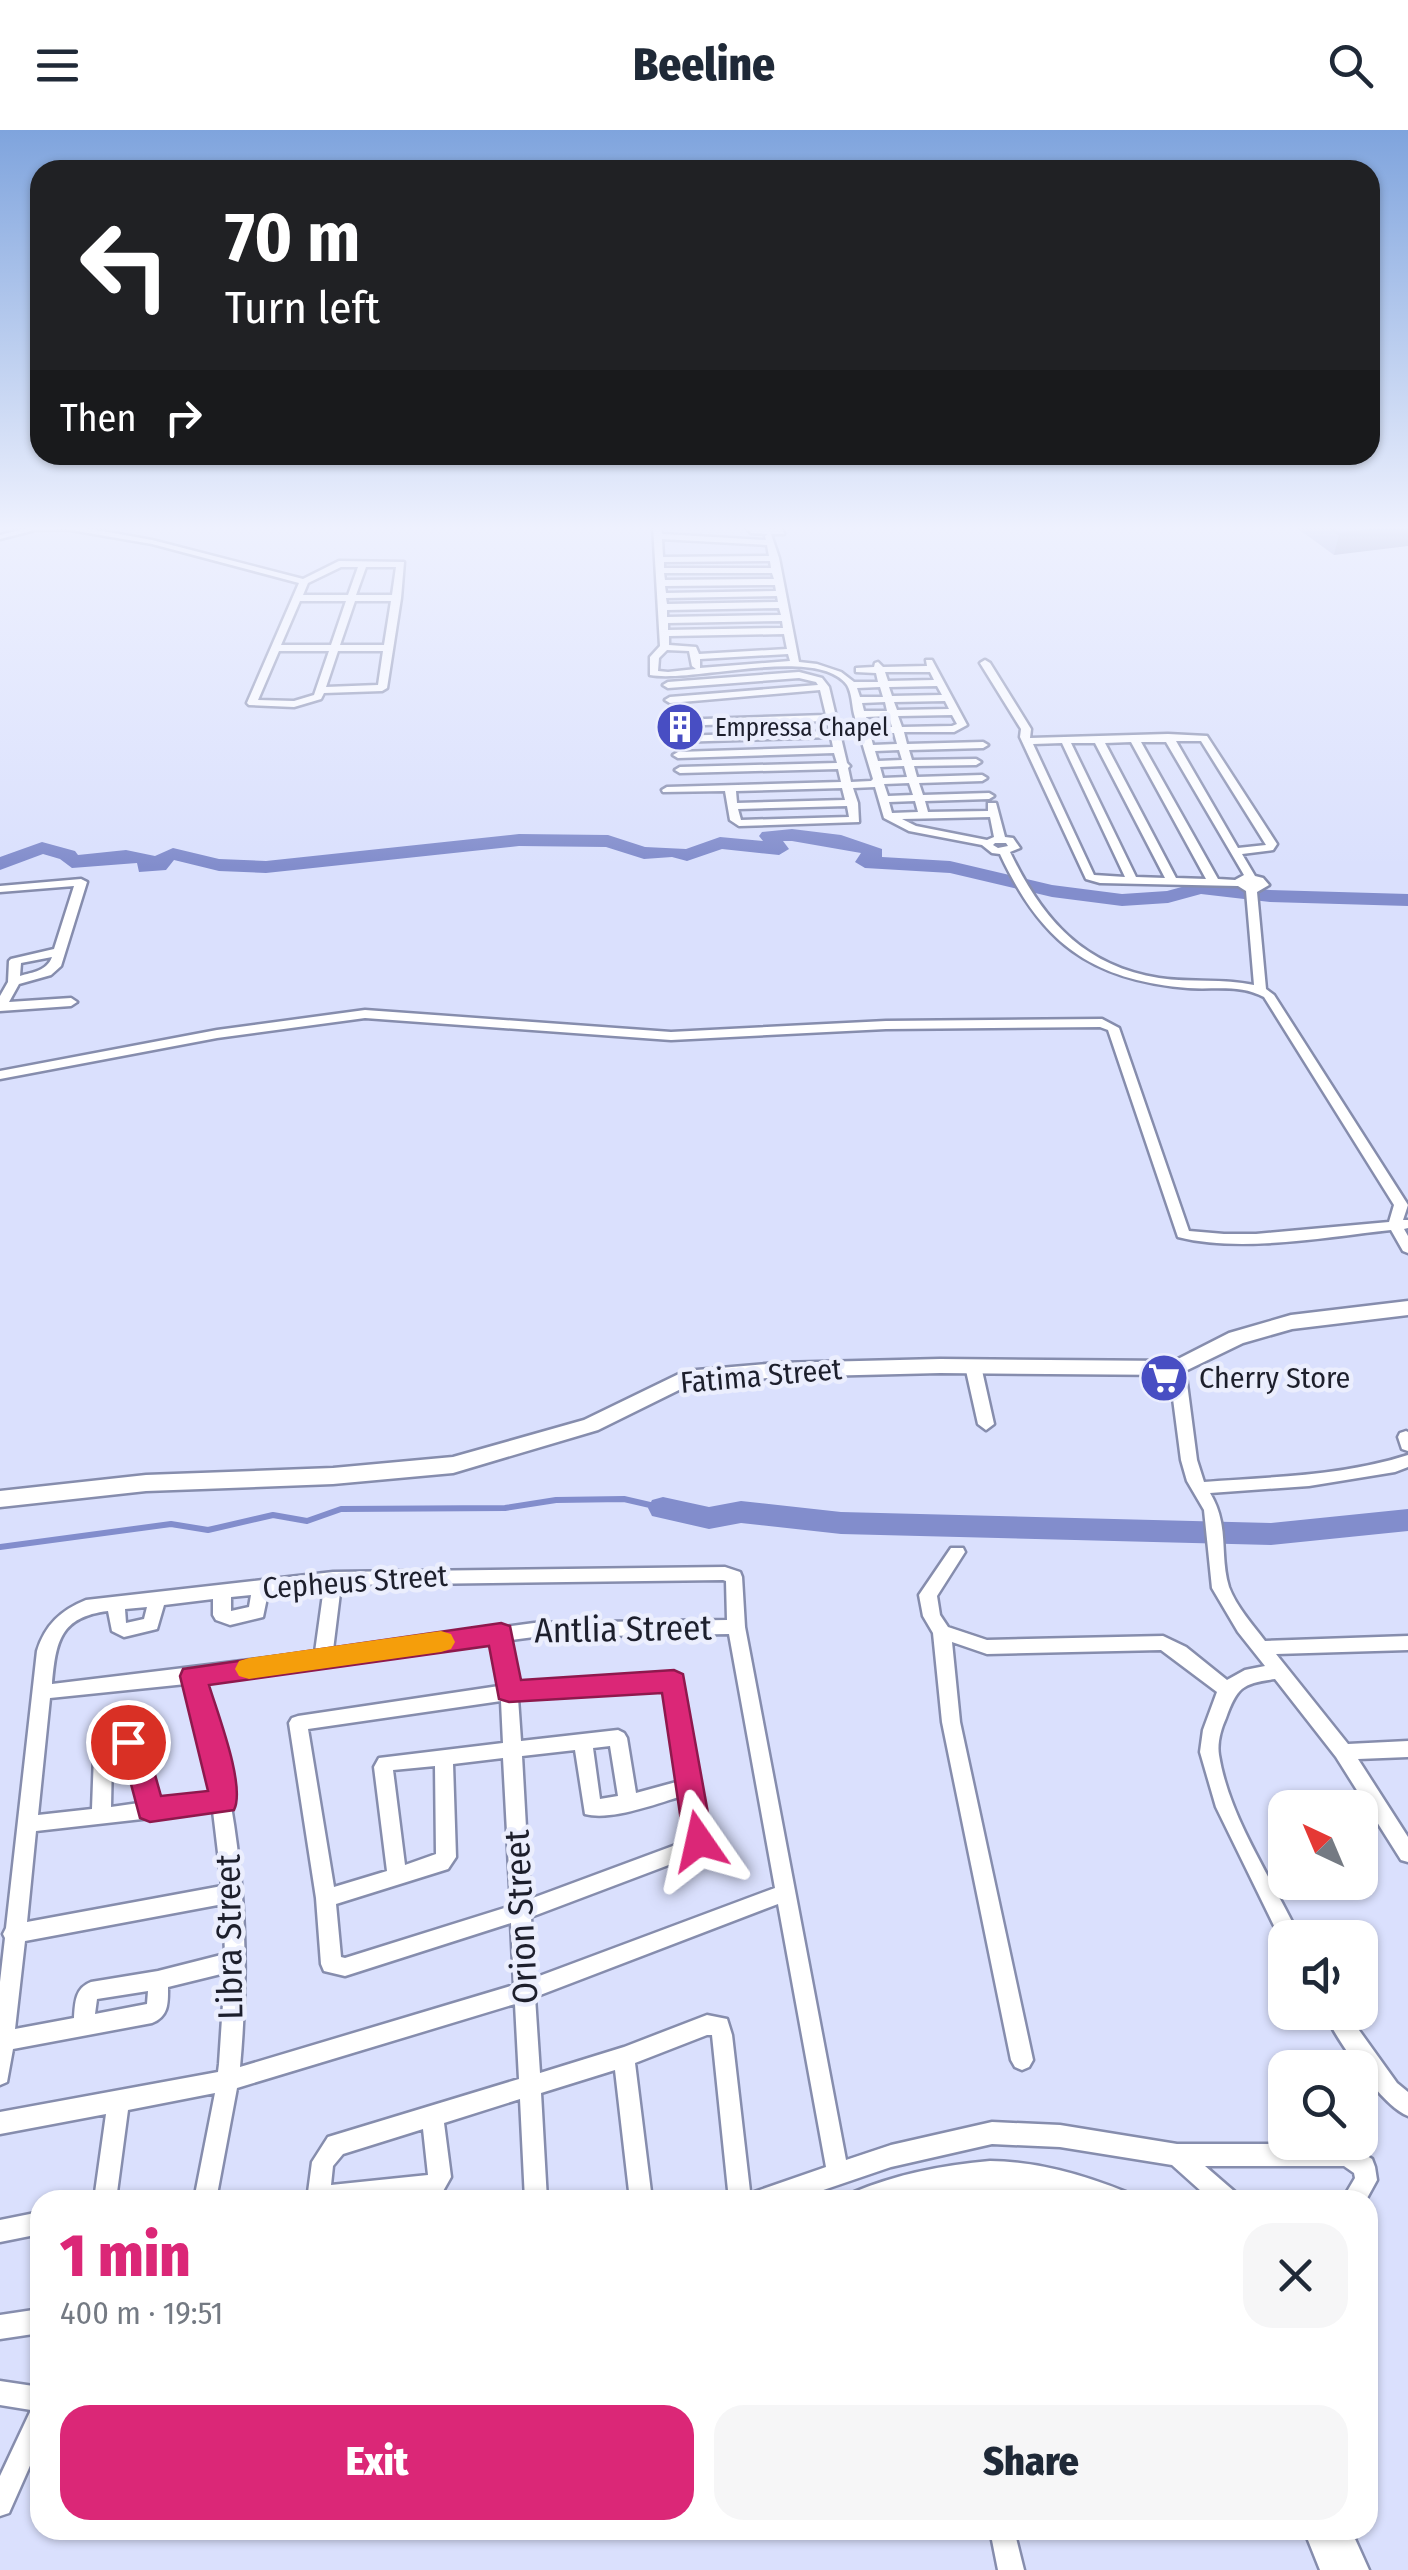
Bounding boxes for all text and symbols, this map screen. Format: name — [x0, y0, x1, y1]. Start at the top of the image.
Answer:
icon: menu — [30, 38, 85, 93]
text: Beeline — [633, 38, 775, 92]
icon: search — [1323, 38, 1378, 93]
text: 70 m — [225, 196, 360, 280]
icon: left — [60, 200, 190, 330]
text: Turn left — [225, 281, 380, 335]
icon: right — [156, 390, 211, 445]
text: Then — [60, 395, 136, 441]
building icon: Empressa Chapel — [654, 701, 706, 753]
place label: Empressa Chapel — [715, 713, 889, 743]
street label: Fatima Street — [679, 1351, 843, 1401]
supermarket icon: Cherry Store — [1138, 1352, 1190, 1404]
place label: Cherry Store — [1199, 1360, 1350, 1396]
street label: Cepheus Street — [261, 1558, 449, 1606]
street label: Antlia Street — [534, 1606, 713, 1652]
pin — [86, 1700, 171, 1785]
icon: arrive — [101, 1715, 156, 1770]
position arrow — [647, 1789, 751, 1893]
north arrow — [1268, 1790, 1378, 1900]
map controls — [1268, 1790, 1378, 2160]
street label: Orion Street — [495, 1828, 547, 2005]
street label: Libra Street — [207, 1853, 251, 2020]
button: sound — [1268, 1920, 1378, 2030]
button: search — [1268, 2050, 1378, 2160]
text: 1 min — [60, 2220, 191, 2292]
button: close — [1243, 2223, 1348, 2328]
text: 400 m · 19:51 — [60, 2294, 223, 2332]
button: Exit — [60, 2405, 694, 2520]
button: Share — [714, 2405, 1348, 2520]

